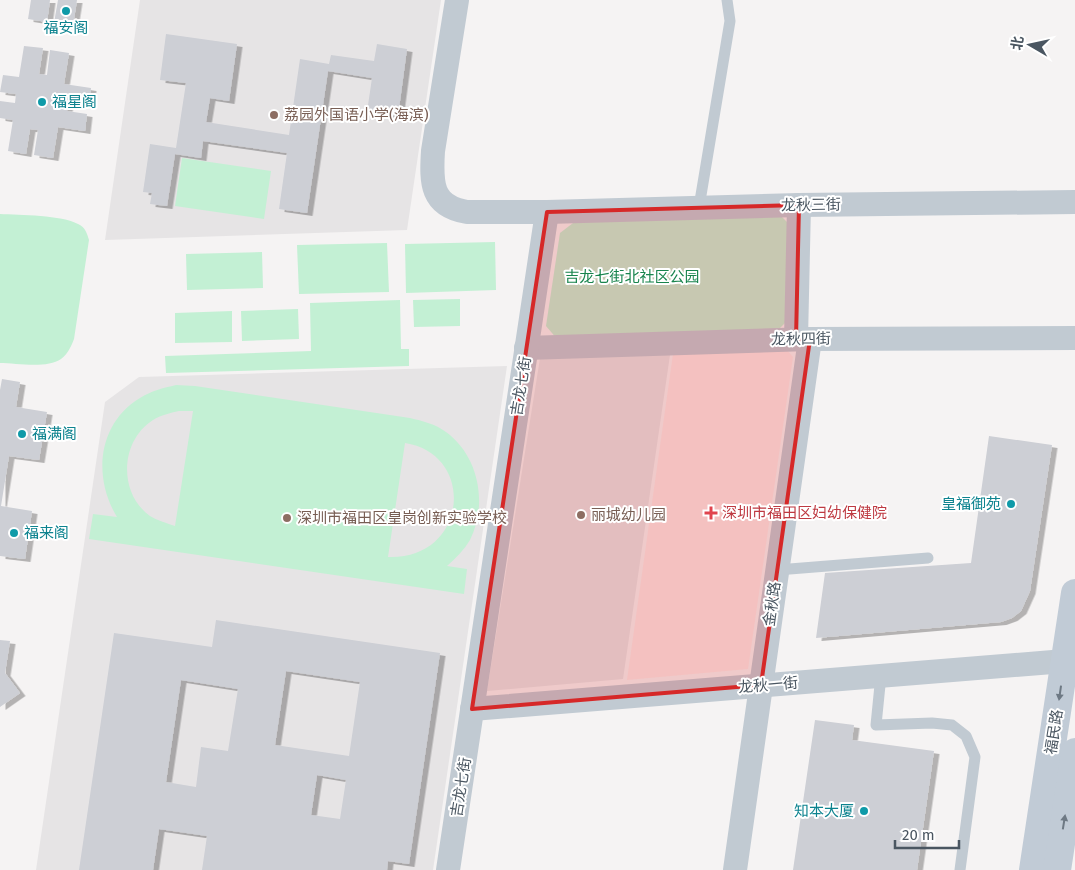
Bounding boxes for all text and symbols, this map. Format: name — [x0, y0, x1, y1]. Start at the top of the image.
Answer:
marker: 福安阁 — [60, 5, 72, 17]
place label: 福安阁 — [43, 19, 89, 37]
north arrow — [1005, 20, 1055, 70]
text: 北 — [1008, 35, 1027, 51]
place label: 福星阁 — [52, 93, 97, 111]
marker: 福星阁 — [36, 96, 48, 108]
place label: 荔园外国语小学(海滨) — [284, 106, 429, 124]
marker: 荔园外国语小学(海滨) — [268, 109, 280, 121]
street label: 龙秋三街 — [781, 195, 841, 215]
park label: 吉龙七街北社区公园 — [564, 268, 700, 286]
street label: 龙秋四街 — [771, 329, 831, 349]
street label: 吉龙七街 — [507, 355, 535, 417]
place label: 福满阁 — [32, 425, 77, 443]
marker: 福满阁 — [16, 428, 28, 440]
place label: 皇福御苑 — [941, 495, 1001, 513]
marker: 皇福御苑 — [1005, 498, 1017, 510]
place label: 深圳市福田区妇幼保健院 — [722, 504, 887, 522]
place label: 丽城幼儿园 — [591, 506, 666, 524]
marker: 深圳市福田区妇幼保健院 — [704, 506, 718, 520]
place label: 深圳市福田区皇岗创新实验学校 — [297, 509, 507, 527]
marker: 丽城幼儿园 — [575, 509, 587, 521]
marker: 深圳市福田区皇岗创新实验学校 — [281, 512, 293, 524]
place label: 福来阁 — [24, 524, 69, 542]
marker: 福来阁 — [8, 527, 20, 539]
street label: 金秋路 — [760, 580, 784, 628]
street label: 龙秋一街 — [737, 673, 799, 697]
one-way arrow — [1056, 685, 1064, 701]
street label: 福民路 — [1042, 708, 1066, 756]
street label: 吉龙七街 — [447, 756, 475, 818]
place label: 知本大厦 — [794, 802, 854, 820]
marker: 知本大厦 — [858, 805, 870, 817]
one-way arrow — [1061, 813, 1069, 829]
scale bar — [895, 818, 959, 850]
text: 20 m — [902, 826, 935, 844]

